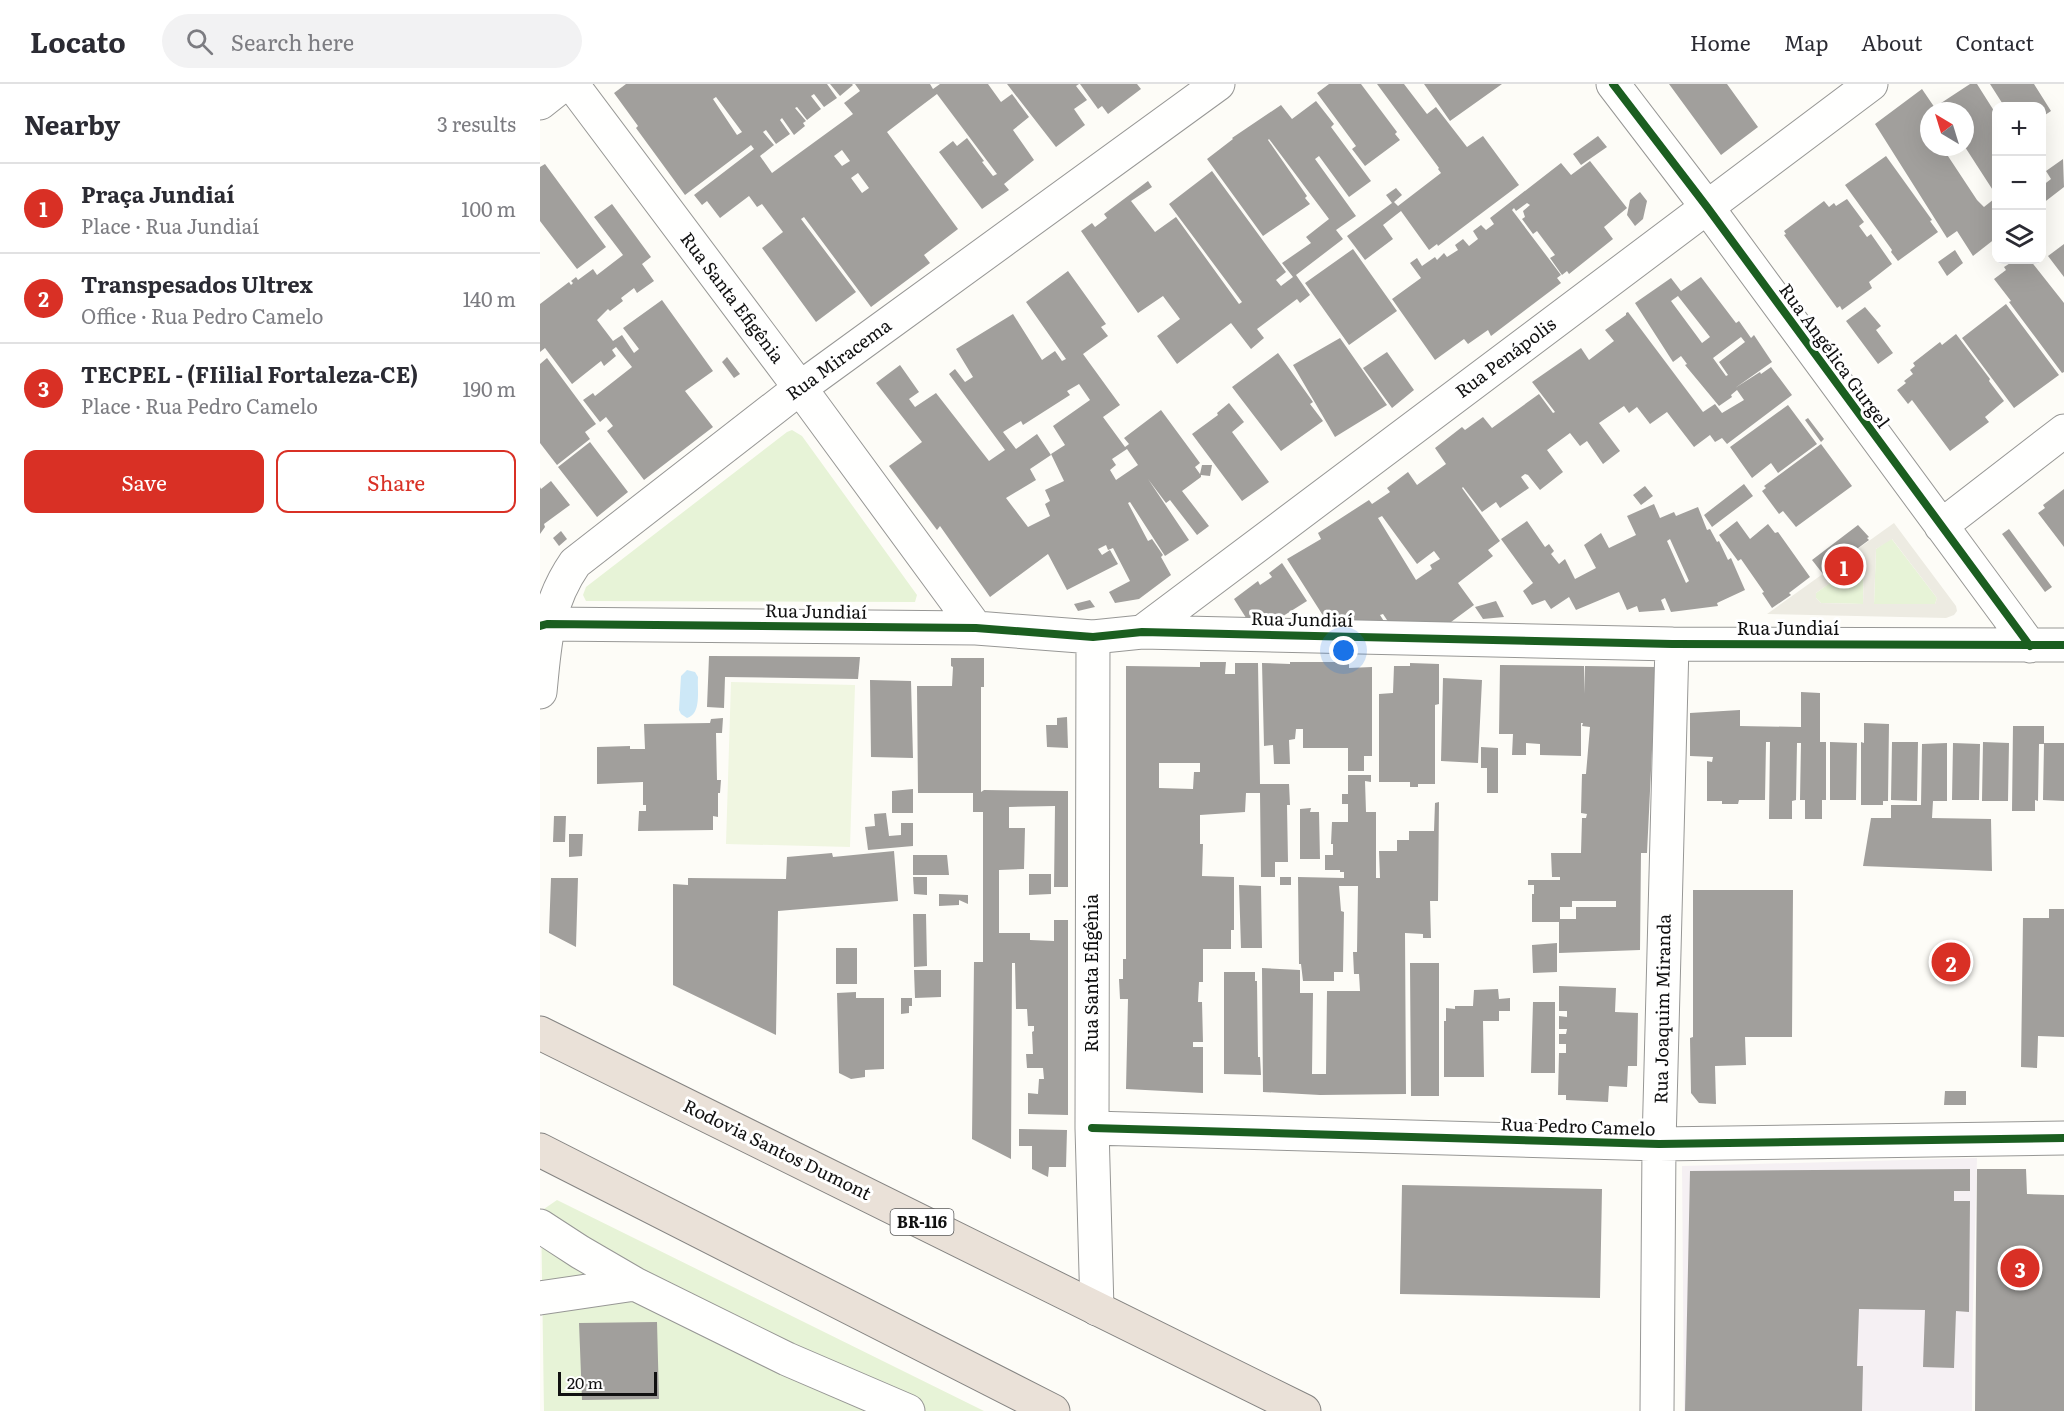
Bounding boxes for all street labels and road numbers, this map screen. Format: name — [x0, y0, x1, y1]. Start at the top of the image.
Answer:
street label: Rua Santa Efigênia — [675, 226, 792, 369]
street label: Rua Angélica Gurgel — [1773, 277, 1897, 433]
street label: Rua Penápolis — [1449, 310, 1561, 404]
street label: Rua Miracema — [780, 311, 897, 406]
street label: Rua Jundiaí — [765, 596, 867, 625]
street label: Rua Jundiaí — [1251, 604, 1353, 633]
street label: Rua Jundiaí — [1737, 614, 1839, 641]
street label: Rua Santa Efigênia — [1077, 894, 1104, 1052]
street label: Rua Joaquim Miranda — [1646, 913, 1677, 1104]
street label: Rodovia Santos Dumont — [679, 1091, 877, 1206]
street label: Rua Pedro Camelo — [1500, 1109, 1656, 1142]
road number: BR-116 — [890, 1209, 953, 1235]

